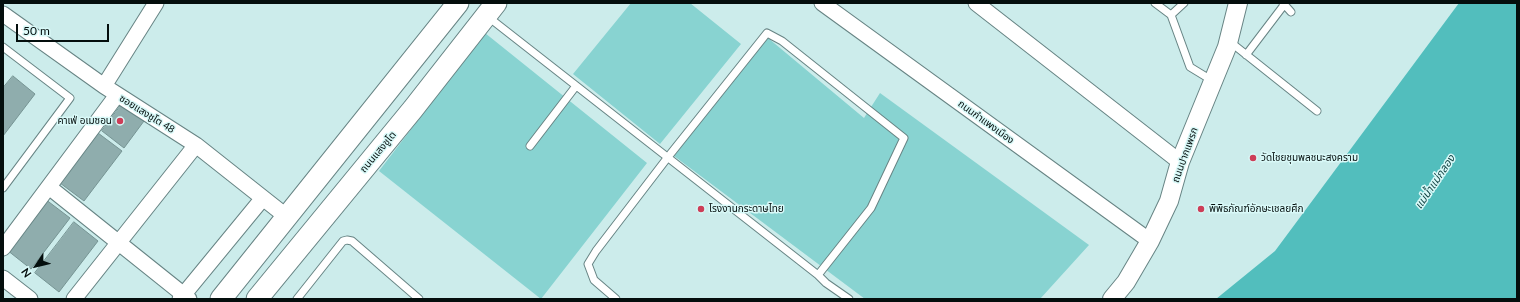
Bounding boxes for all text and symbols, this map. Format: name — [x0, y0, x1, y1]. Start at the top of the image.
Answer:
scale bar — [18, 16, 111, 42]
text: 50 m — [23, 23, 50, 38]
street label: ซอยแสงชูโต 48 — [117, 92, 177, 136]
street label: ถนนกำแพงเมือง — [956, 98, 1016, 146]
place label: คาเฟ่ อเมซอน — [57, 115, 112, 127]
marker: คาเฟ่ อเมซอน — [115, 116, 125, 126]
street label: ถนนปากแพรก — [1169, 126, 1201, 184]
street label: ถนนแสงชูโต — [357, 129, 399, 175]
place label: วัดไชยชุมพลชนะสงคราม — [1261, 152, 1358, 164]
water label: แม่น้ำแม่กลอง — [1412, 152, 1458, 212]
marker: วัดไชยชุมพลชนะสงคราม — [1248, 153, 1258, 163]
place label: โรงงานกระดาษไทย — [709, 203, 784, 215]
place label: พิพิธภัณฑ์อักษะเชลยศึก — [1209, 203, 1303, 215]
marker: โรงงานกระดาษไทย — [696, 204, 706, 214]
marker: พิพิธภัณฑ์อักษะเชลยศึก — [1196, 204, 1206, 214]
north arrow — [16, 246, 56, 286]
text: N — [18, 266, 34, 280]

